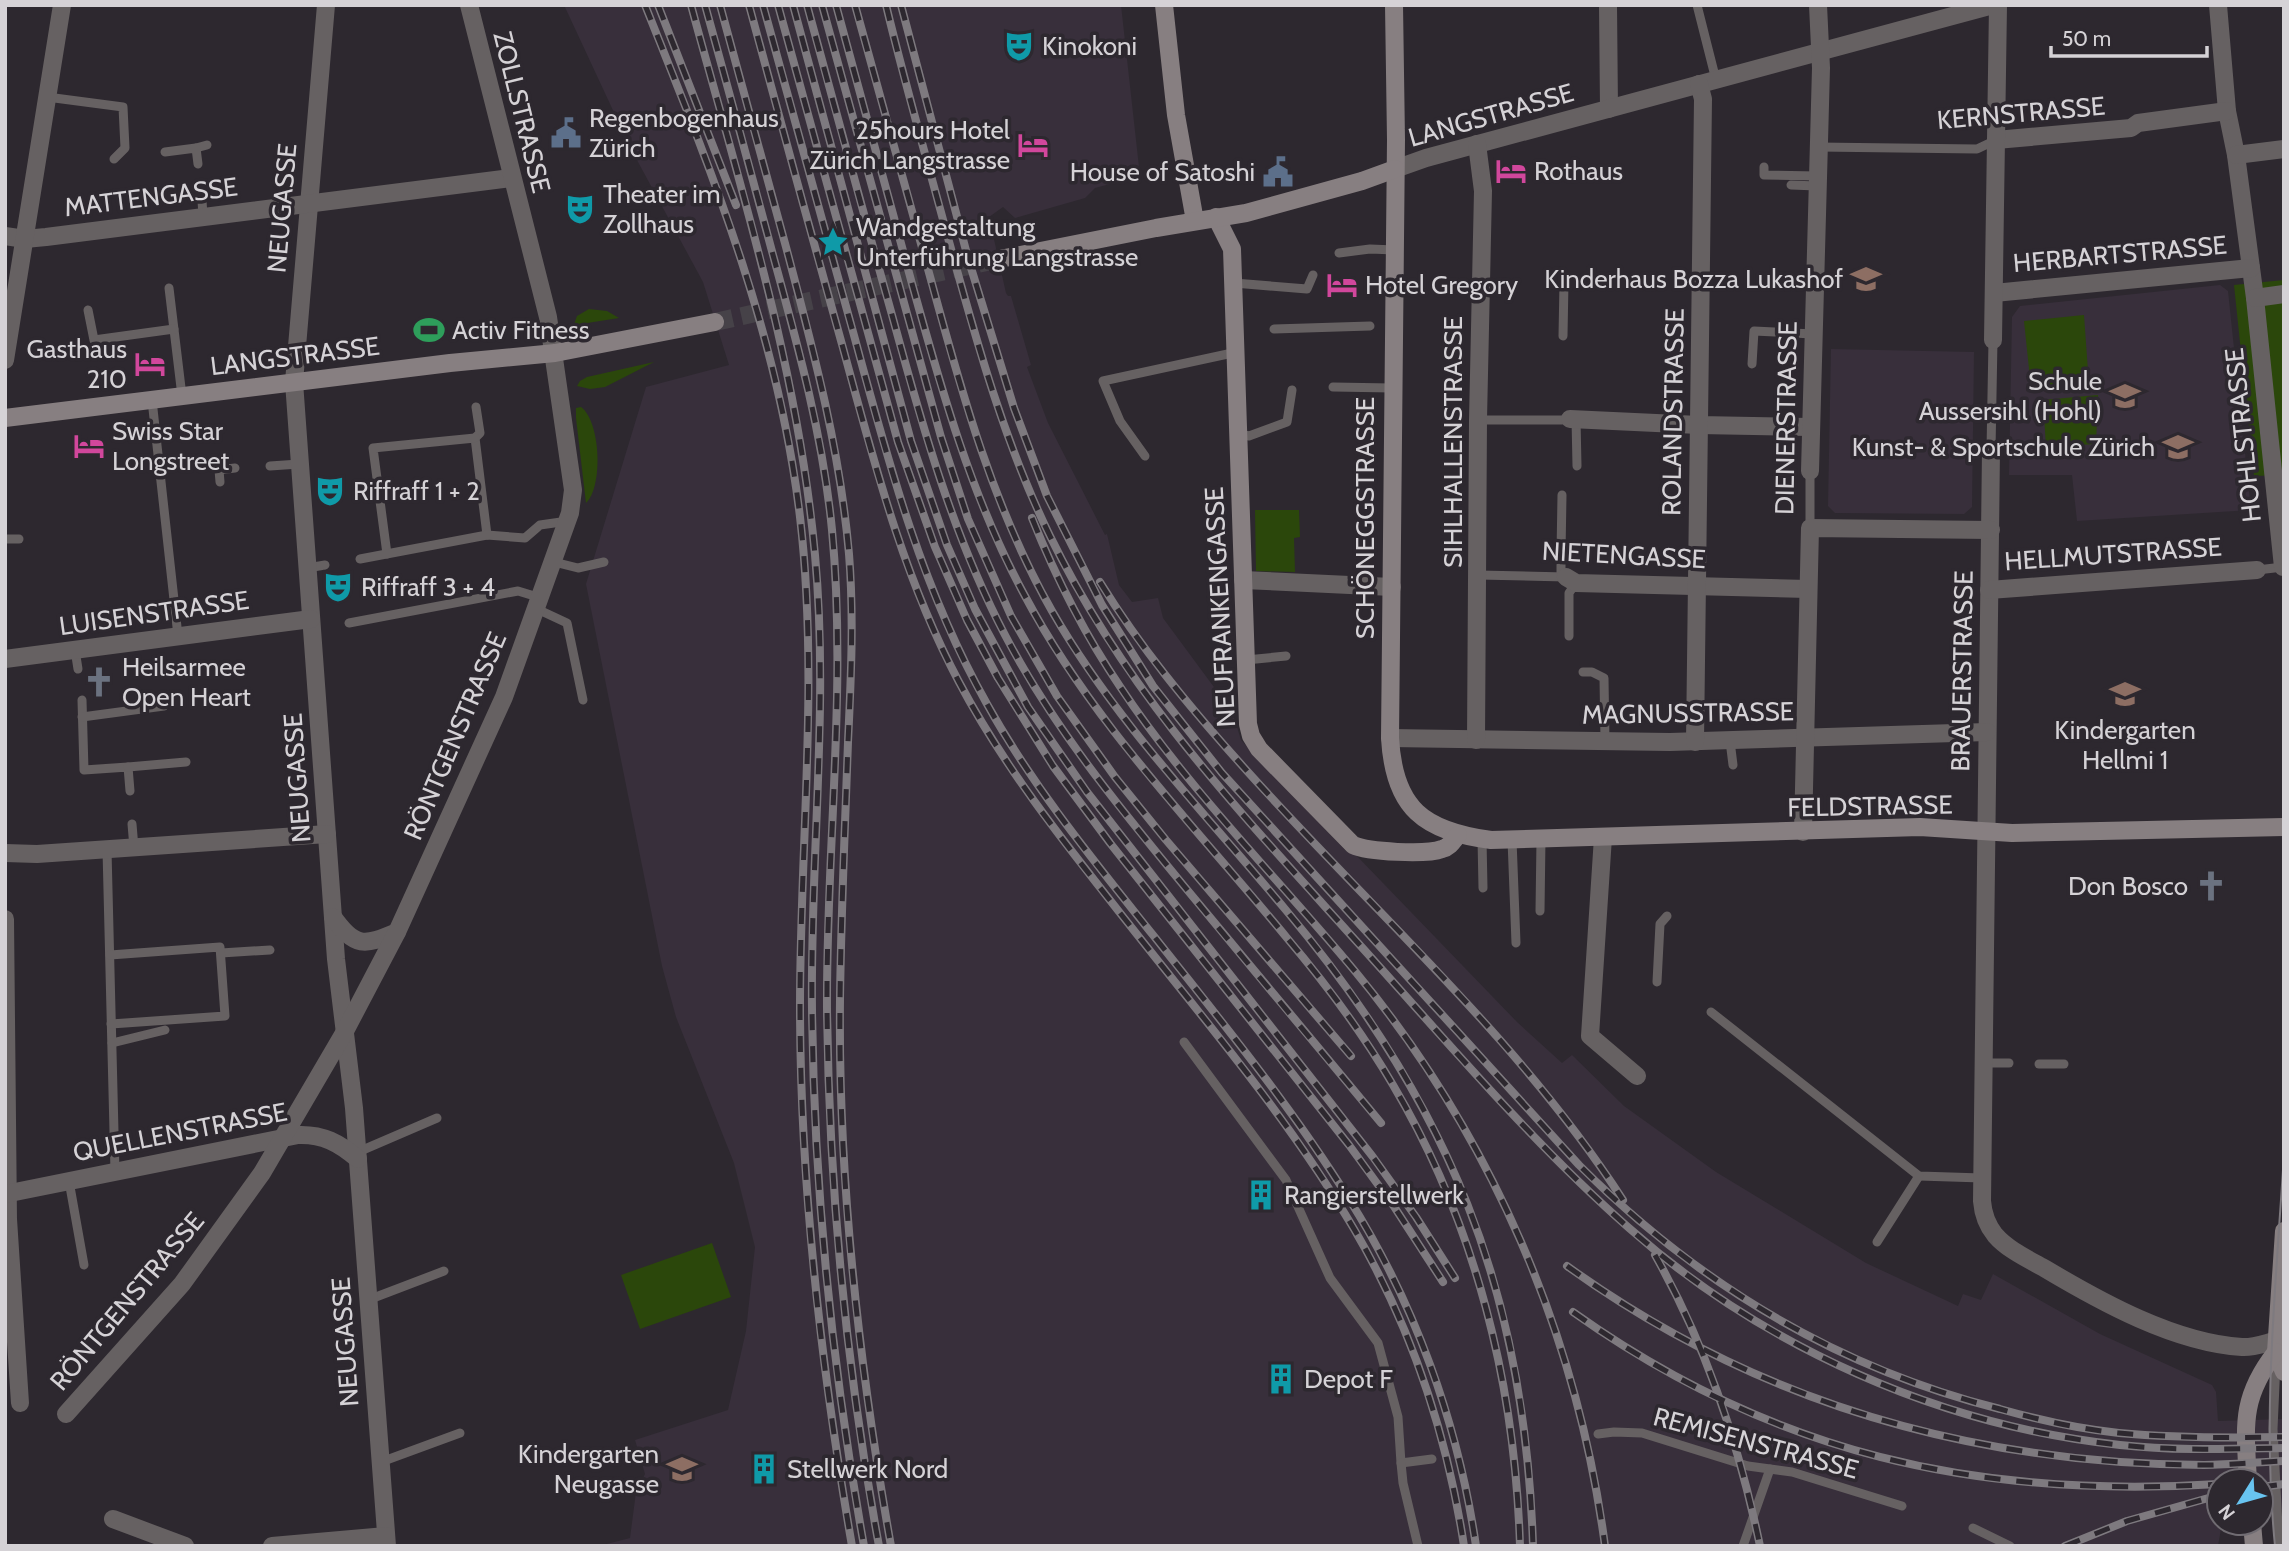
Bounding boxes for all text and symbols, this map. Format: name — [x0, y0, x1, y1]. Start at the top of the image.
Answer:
scale bar — [2051, 14, 2207, 58]
text: 50 m — [2062, 26, 2111, 51]
street label: ZOLLSTRASSE — [486, 28, 558, 196]
theatre icon: Kinokoni — [1002, 29, 1036, 63]
place label: Kinokoni — [1042, 30, 1137, 62]
street label: LANGSTRASSE — [1405, 76, 1577, 154]
street label: KERNSTRASSE — [1936, 90, 2106, 136]
place label: Regenbogenhaus Zürich — [589, 102, 779, 164]
place label: 25hours Hotel Zürich Langstrasse — [810, 114, 1010, 176]
public building icon: Regenbogenhaus Zürich — [549, 116, 583, 150]
hotel icon: 25hours Hotel Zürich Langstrasse — [1016, 128, 1050, 162]
street label: NEUGASSE — [260, 142, 304, 274]
hotel icon: Rothaus — [1494, 154, 1528, 188]
public building icon: House of Satoshi — [1261, 155, 1295, 189]
place label: Rothaus — [1534, 155, 1623, 187]
place label: House of Satoshi — [1070, 156, 1255, 188]
street label: MATTENGASSE — [62, 170, 240, 224]
place label: Theater im Zollhaus — [603, 178, 721, 240]
theatre icon: Theater im Zollhaus — [563, 192, 597, 226]
place label: Wandgestaltung Unterführung Langstrasse — [856, 211, 1138, 273]
place icon: Wandgestaltung Unterführung Langstrasse — [816, 225, 850, 259]
street label: HERBARTSTRASSE — [2012, 229, 2228, 279]
school or university icon: Kinderhaus Bozza Lukashof — [1849, 262, 1883, 296]
place label: Kinderhaus Bozza Lukashof — [1544, 263, 1843, 295]
hotel icon: Hotel Gregory — [1325, 268, 1359, 302]
place label: Hotel Gregory — [1365, 269, 1518, 301]
street label: ROLANDSTRASSE — [1655, 308, 1691, 516]
sports icon: Activ Fitness — [412, 313, 446, 347]
place label: Activ Fitness — [452, 314, 590, 346]
street label: SIHLHALLENSTRASSE — [1437, 316, 1469, 568]
street label: DIENERSTRASSE — [1768, 321, 1804, 515]
street label: LANGSTRASSE — [209, 330, 381, 382]
place label: Gasthaus 210 — [27, 333, 127, 395]
street label: HOHLSTRASSE — [2218, 346, 2268, 524]
hotel icon: Gasthaus 210 — [133, 347, 167, 381]
place label: Schule Aussersihl (Hohl) — [1919, 365, 2102, 427]
school or university icon: Schule Aussersihl (Hohl) — [2108, 379, 2142, 413]
street label: SCHÖNEGGSTRASSE — [1349, 397, 1381, 639]
place label: Swiss Star Longstreet — [112, 415, 230, 477]
hotel icon: Swiss Star Longstreet — [72, 429, 106, 463]
school or university icon: Kunst- & Sportschule Zürich — [2161, 430, 2195, 464]
place label: Kunst- & Sportschule Zürich — [1852, 431, 2155, 463]
theatre icon: Riffraff 1 + 2 — [313, 474, 347, 508]
place label: Riffraff 1 + 2 — [353, 475, 480, 507]
street label: NEUFRANKENGASSE — [1198, 486, 1242, 728]
street label: HELLMUTSTRASSE — [2003, 530, 2223, 578]
street label: NIETENGASSE — [1541, 535, 1707, 575]
theatre icon: Riffraff 3 + 4 — [321, 570, 355, 604]
street label: BRAUERSTRASSE — [1944, 570, 1980, 772]
place label: Riffraff 3 + 4 — [361, 571, 495, 603]
street label: LUISENSTRASSE — [57, 584, 251, 642]
street label: RÖNTGENSTRASSE — [397, 627, 513, 845]
place label: Heilsarmee Open Heart — [122, 651, 251, 713]
church icon: Heilsarmee Open Heart — [82, 665, 116, 699]
school or university icon: Kindergarten Hellmi 1 — [2108, 677, 2142, 711]
street label: MAGNUSSTRASSE — [1582, 695, 1794, 731]
street label: NEUGASSE — [277, 712, 317, 844]
place label: Kindergarten Hellmi 1 — [2054, 714, 2196, 776]
street label: FELDSTRASSE — [1787, 789, 1953, 823]
church icon: Don Bosco — [2194, 869, 2228, 903]
place label: Don Bosco — [2068, 870, 2188, 902]
street label: QUELLENSTRASSE — [70, 1096, 290, 1168]
building icon: Rangierstellwerk — [1244, 1178, 1278, 1212]
place label: Rangierstellwerk — [1284, 1179, 1464, 1211]
street label: RÖNTGENSTRASSE — [43, 1205, 211, 1397]
street label: NEUGASSE — [325, 1276, 365, 1408]
building icon: Depot F — [1264, 1362, 1298, 1396]
place label: Depot F — [1304, 1363, 1393, 1395]
street label: REMISENSTRASSE — [1650, 1400, 1862, 1486]
place label: Kindergarten Neugasse — [518, 1438, 659, 1500]
school or university icon: Kindergarten Neugasse — [665, 1452, 699, 1486]
building icon: Stellwerk Nord — [747, 1452, 781, 1486]
place label: Stellwerk Nord — [787, 1453, 948, 1485]
north arrow — [2205, 1467, 2275, 1537]
text: N — [2214, 1500, 2240, 1524]

